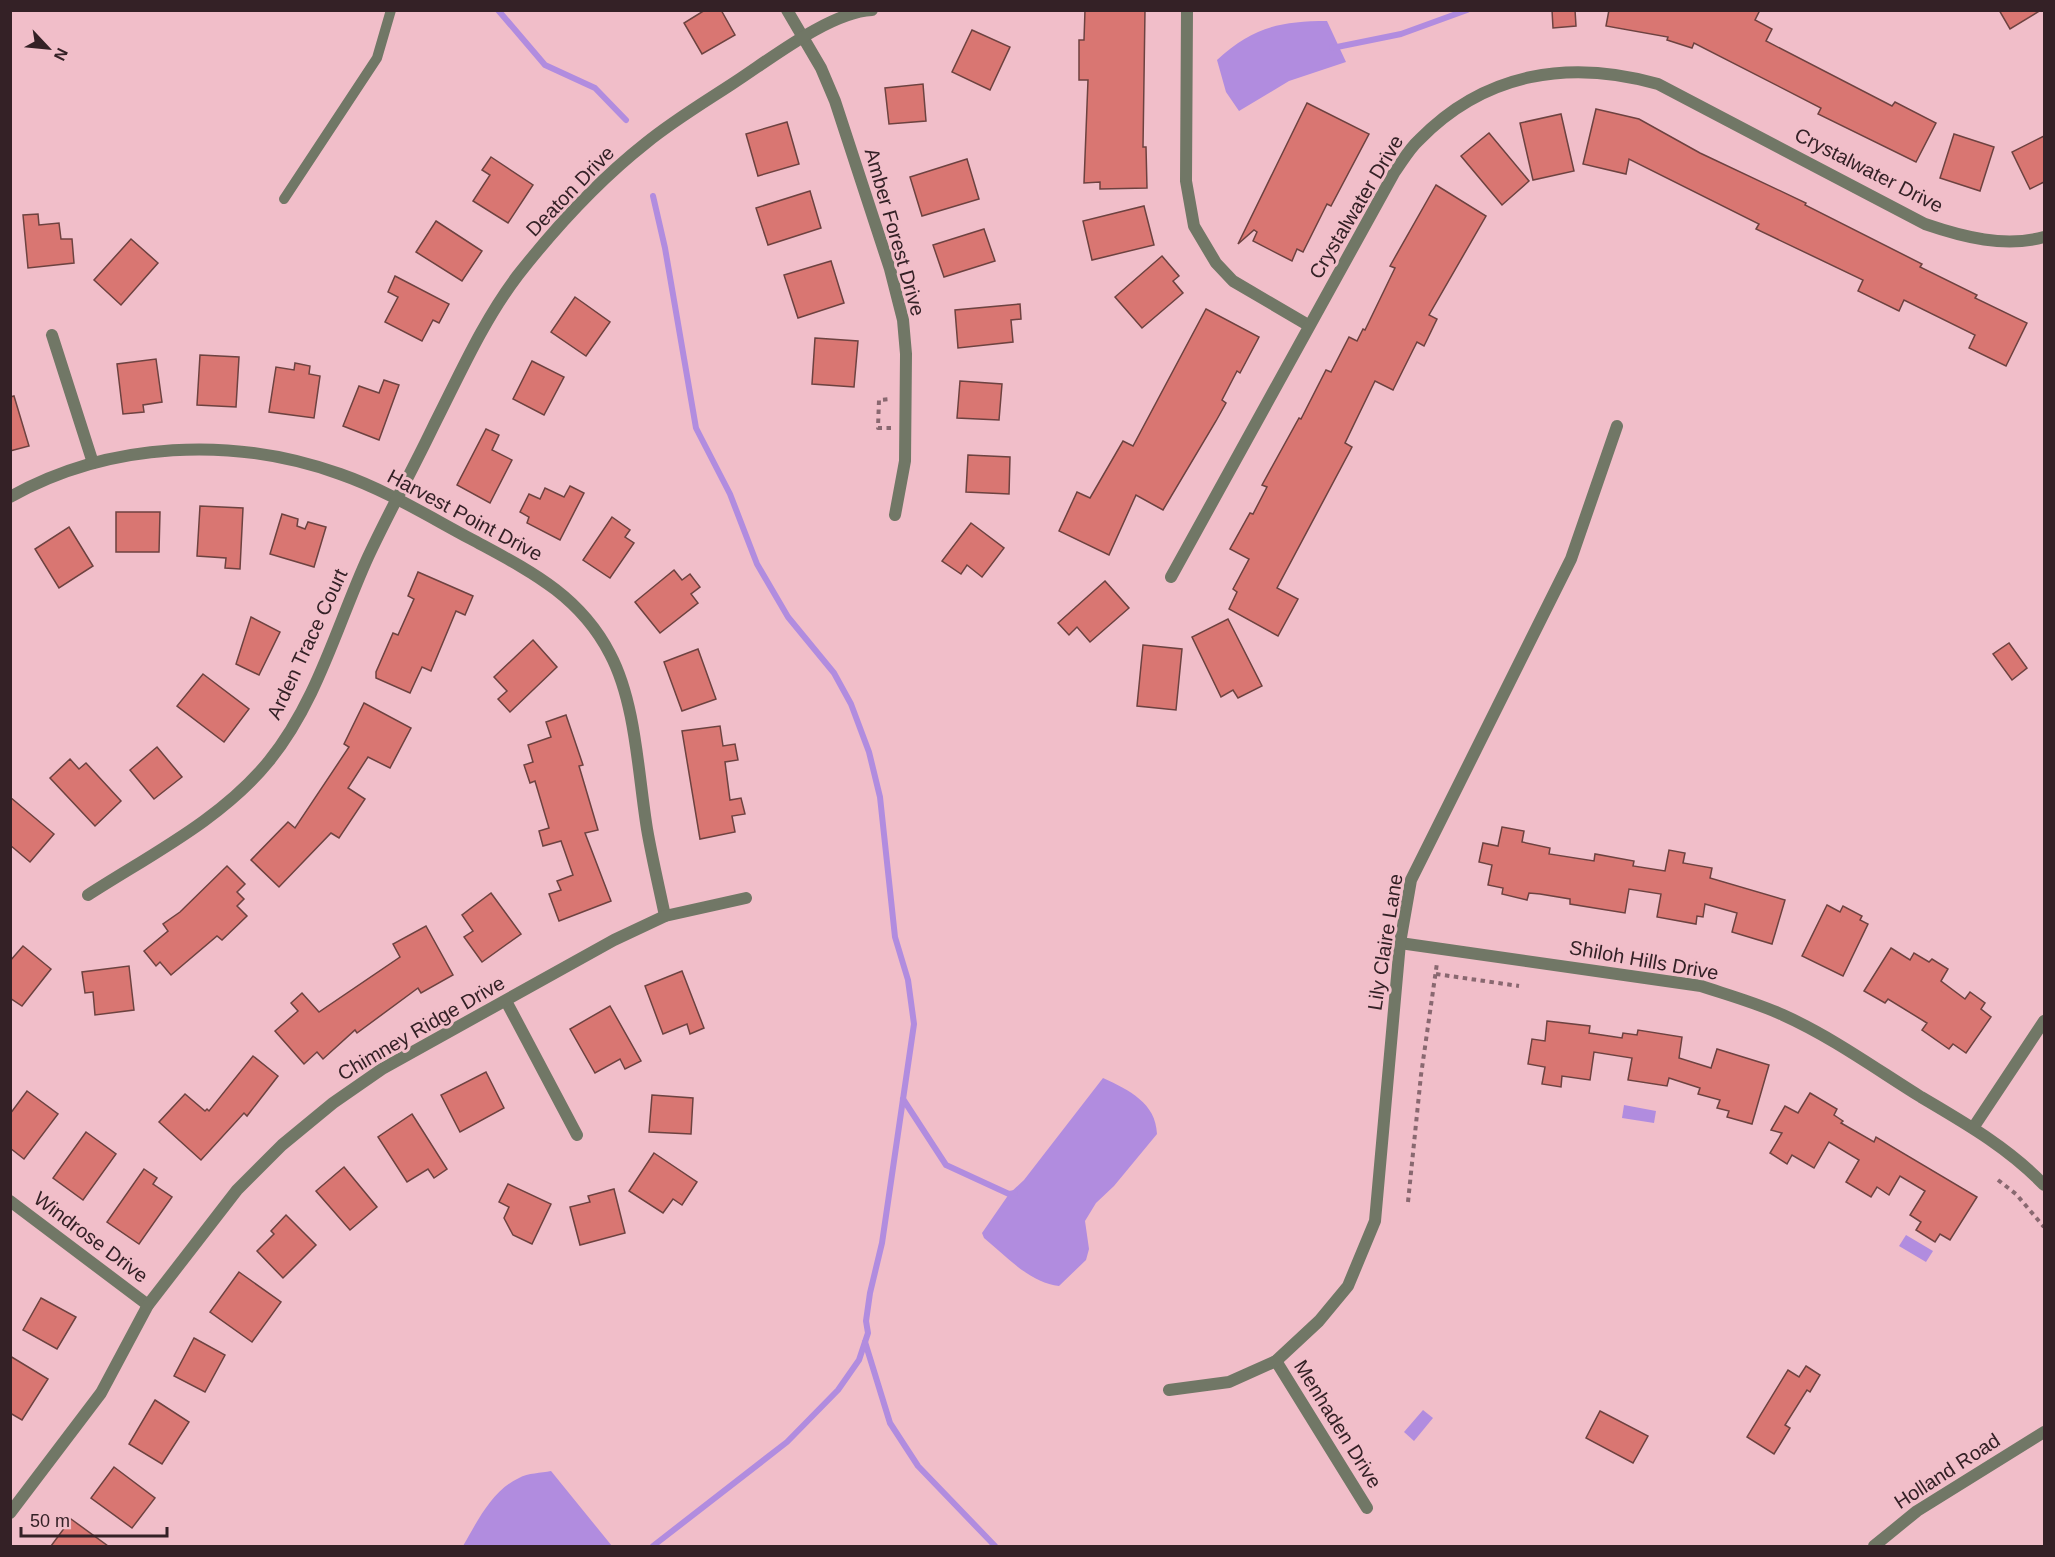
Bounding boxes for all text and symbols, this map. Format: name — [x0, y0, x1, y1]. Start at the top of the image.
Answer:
north arrow — [18, 18, 78, 78]
text: N — [51, 45, 71, 63]
street label: Crystalwater Drive — [1791, 123, 1947, 217]
street label: Crystalwater Drive — [1305, 131, 1407, 283]
street label: Deaton Drive — [522, 141, 618, 241]
street label: Amber Forest Drive — [861, 146, 929, 318]
street label: Harvest Point Drive — [384, 465, 546, 565]
street label: Arden Trace Court — [262, 565, 352, 723]
street label: Lily Claire Lane — [1363, 872, 1407, 1012]
street label: Shiloh Hills Drive — [1568, 936, 1720, 984]
street label: Chimney Ridge Drive — [334, 971, 508, 1085]
street label: Windrose Drive — [30, 1187, 152, 1287]
street label: Menhaden Drive — [1290, 1356, 1386, 1492]
street label: Holland Road — [1890, 1429, 2004, 1513]
scale bar — [21, 1500, 166, 1538]
text: 50 m — [30, 1511, 70, 1531]

